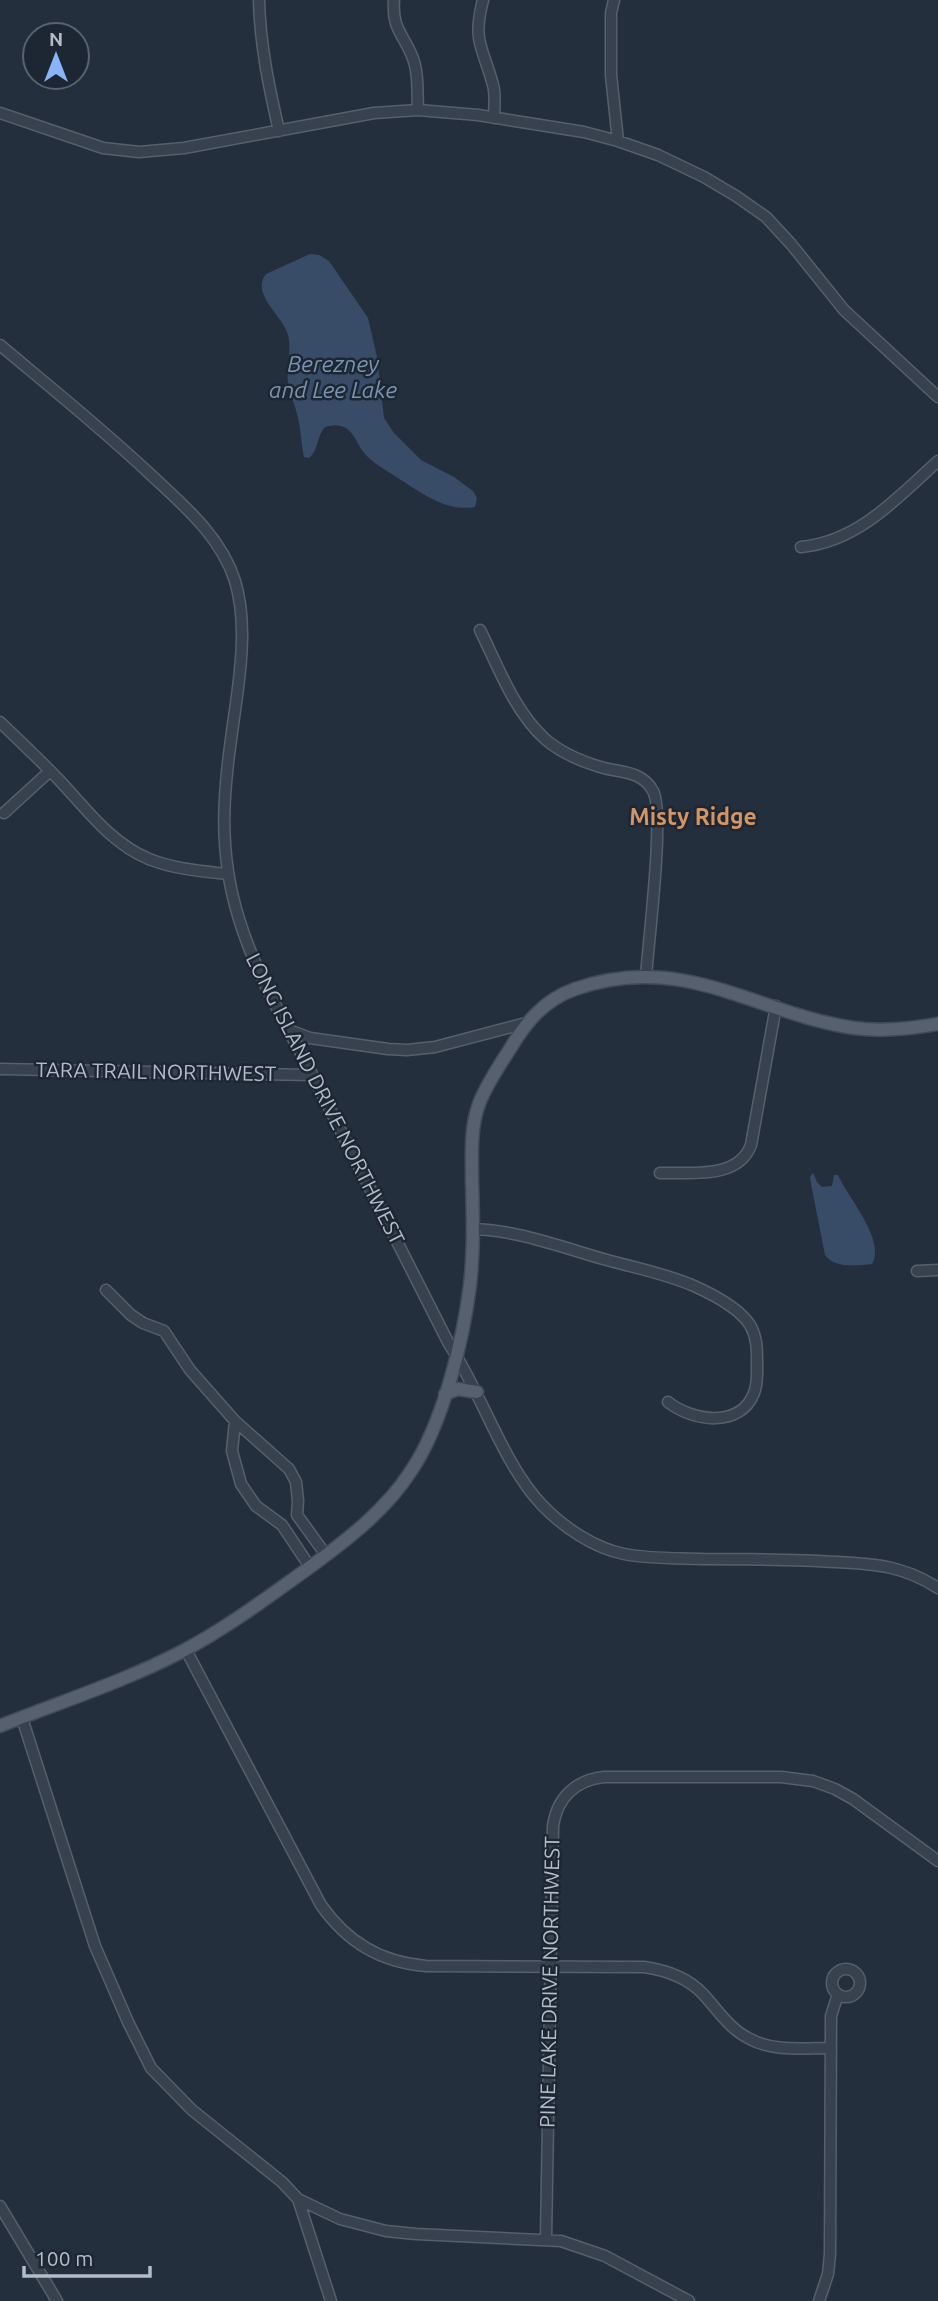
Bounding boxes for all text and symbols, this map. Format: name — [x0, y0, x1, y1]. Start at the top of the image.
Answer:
north arrow — [21, 21, 91, 91]
text: N — [49, 28, 63, 50]
water label: Berezney and Lee Lake — [269, 351, 397, 402]
district label: Misty Ridge — [629, 804, 757, 829]
street label: LONG ISLAND DRIVE NORTHWEST — [242, 949, 410, 1248]
street label: TARA TRAIL NORTHWEST — [35, 1057, 277, 1085]
street label: PINE LAKE DRIVE NORTHWEST — [534, 1836, 564, 2128]
scale bar — [24, 2234, 150, 2278]
text: 100 m — [35, 2246, 93, 2270]

